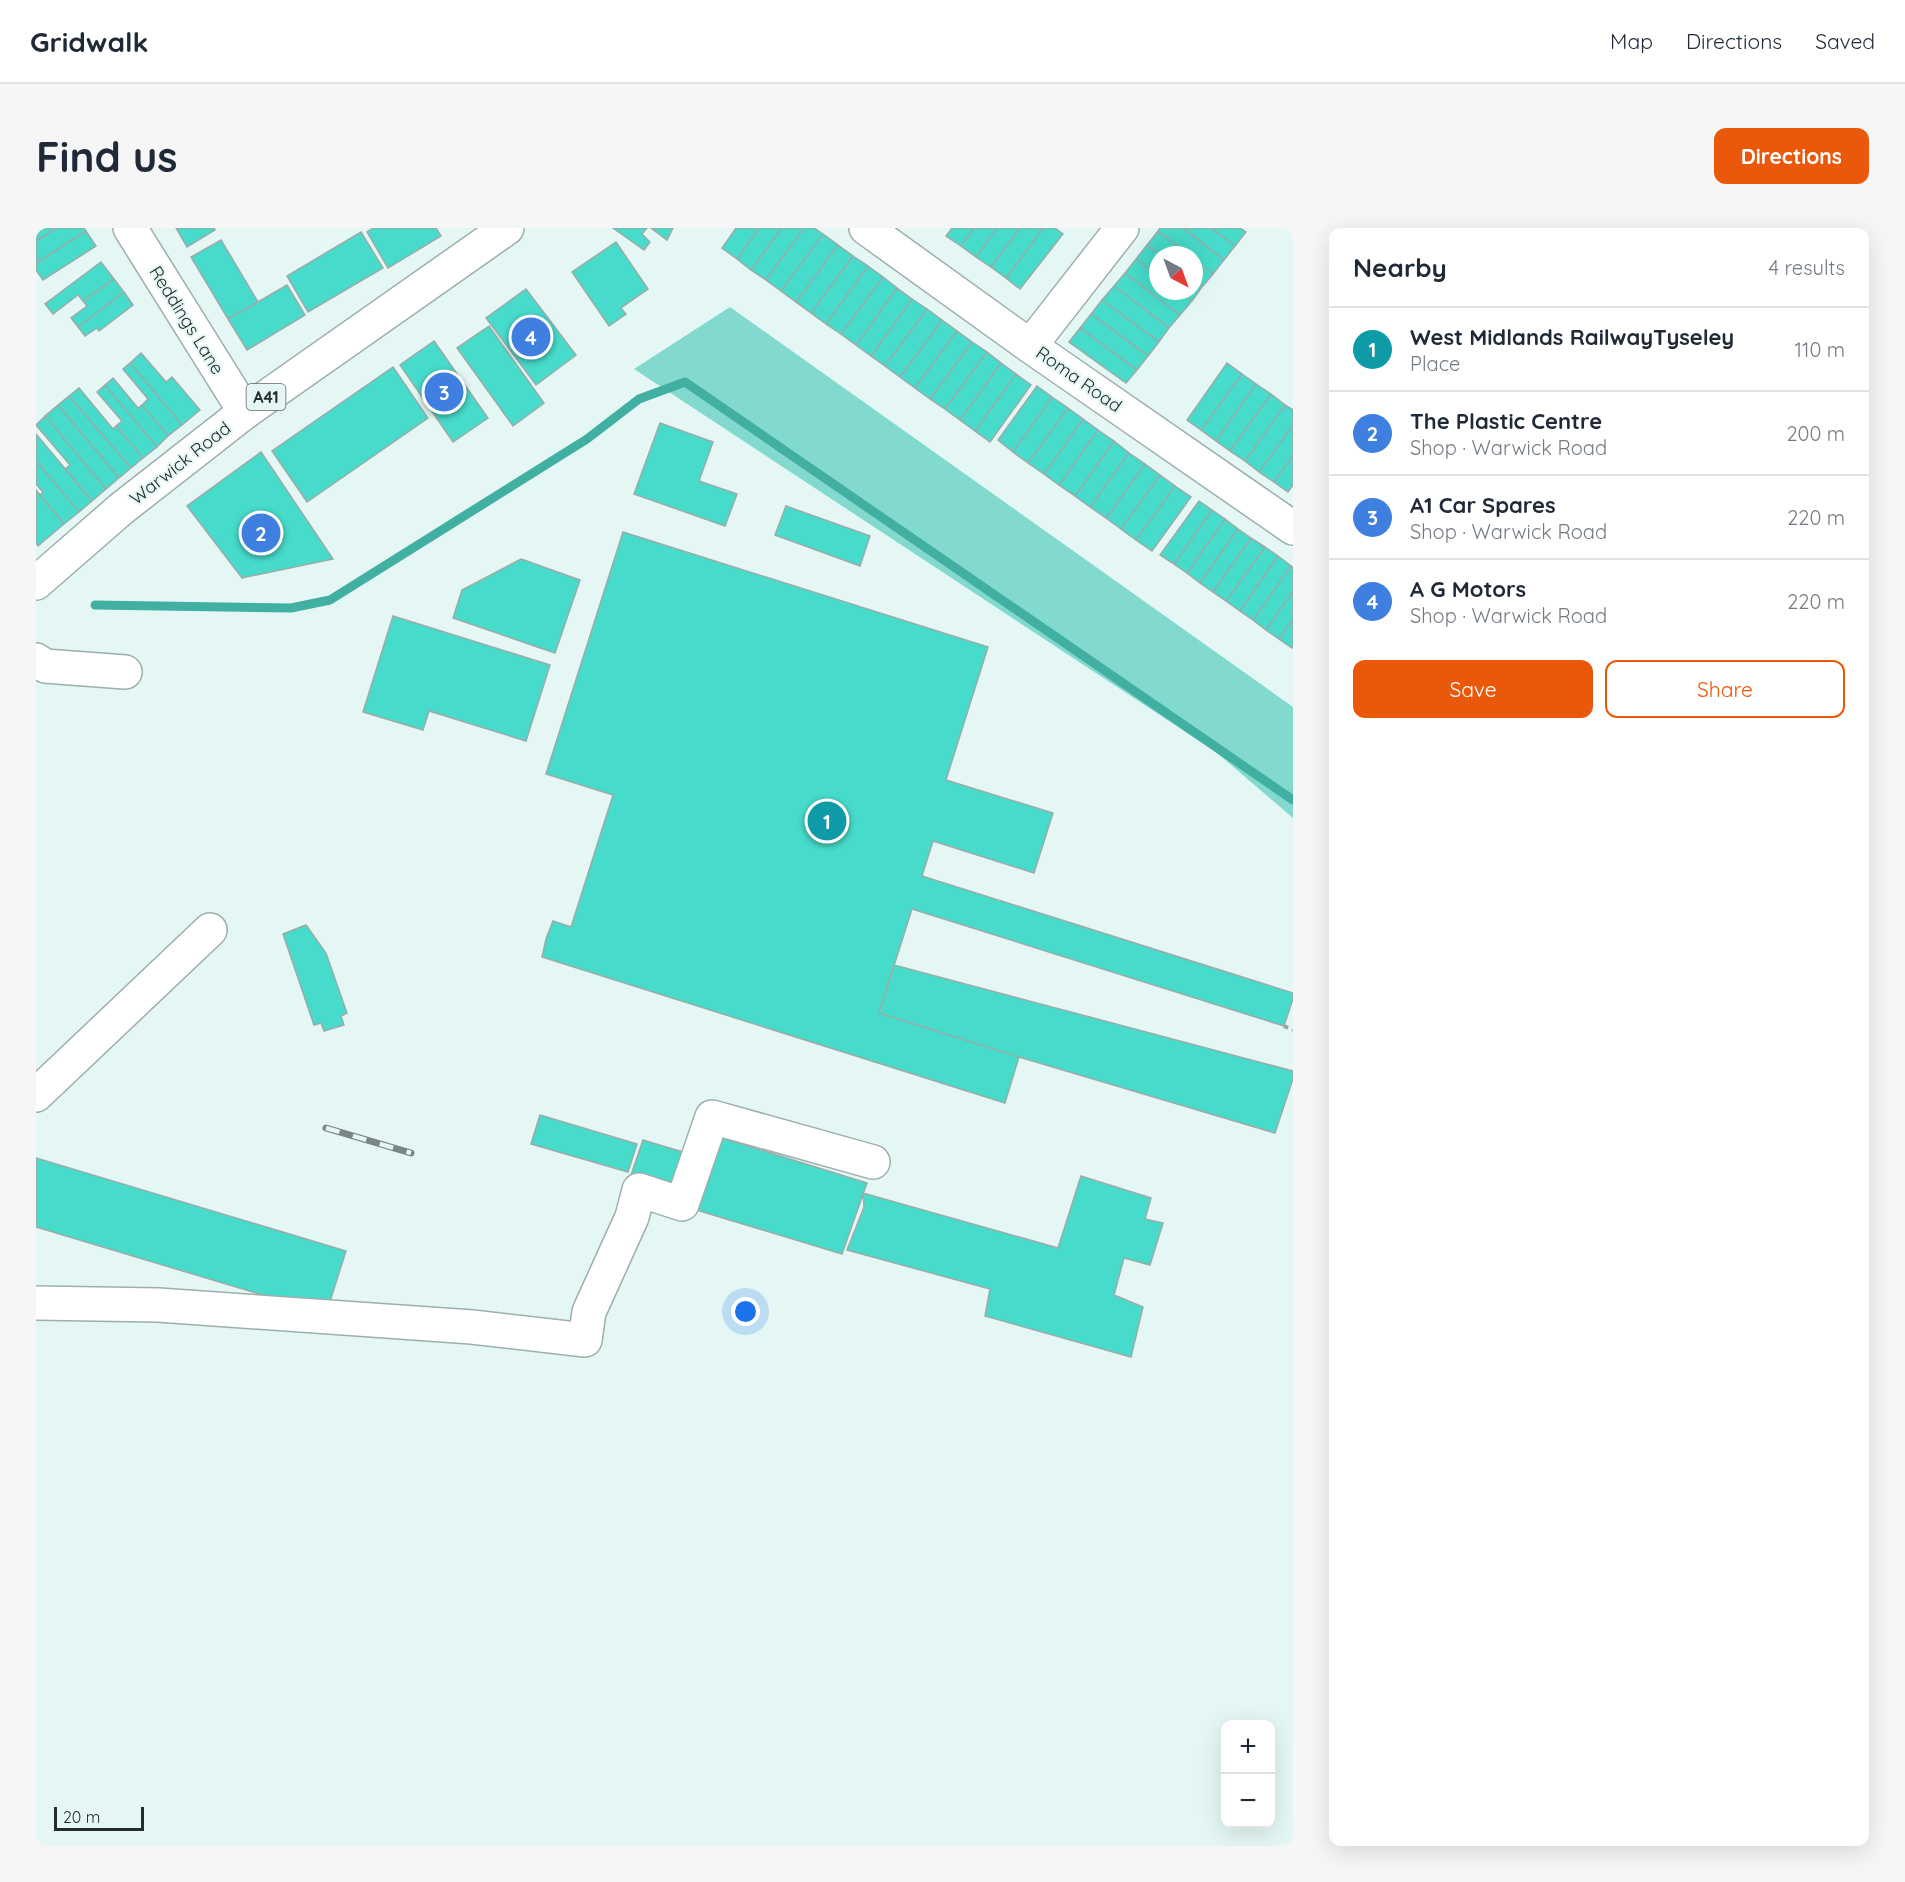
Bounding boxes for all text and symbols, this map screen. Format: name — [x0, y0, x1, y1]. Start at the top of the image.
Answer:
text: Gridwalk — [30, 24, 149, 59]
text: Map — [1610, 28, 1653, 54]
text: Directions — [1686, 28, 1782, 54]
text: Saved — [1815, 28, 1875, 54]
button: Directions — [1714, 128, 1869, 184]
text: Find us — [36, 130, 178, 183]
north arrow — [1149, 246, 1203, 300]
text: Nearby — [1353, 251, 1447, 284]
text: 4 results — [1769, 255, 1845, 280]
street label: Reddings Lane — [144, 261, 230, 379]
pin: 4 — [512, 314, 550, 360]
text: West Midlands RailwayTyseley — [1410, 323, 1734, 351]
text: 1 — [1369, 337, 1376, 362]
text: 110 m — [1795, 337, 1845, 362]
street label: Roma Road — [1032, 341, 1126, 417]
text: Place — [1410, 351, 1460, 376]
pin: 3 — [424, 370, 464, 414]
road number: A41 — [246, 384, 286, 410]
text: The Plastic Centre — [1410, 407, 1602, 435]
street label: Warwick Road — [125, 416, 235, 510]
text: 2 — [1367, 421, 1378, 446]
text: 200 m — [1786, 421, 1845, 446]
text: Shop · Warwick Road — [1410, 435, 1607, 460]
text: A1 Car Spares — [1410, 491, 1556, 519]
text: 3 — [1367, 505, 1378, 530]
text: 220 m — [1787, 505, 1845, 530]
pin: 2 — [242, 510, 280, 556]
text: Shop · Warwick Road — [1410, 519, 1607, 544]
text: A G Motors — [1410, 575, 1526, 603]
text: 4 — [1367, 589, 1378, 614]
text: 220 m — [1787, 589, 1845, 614]
text: Shop · Warwick Road — [1410, 603, 1607, 628]
button: Save — [1353, 660, 1593, 718]
button: Share — [1605, 660, 1845, 718]
pin: 1 — [808, 798, 846, 844]
your location — [731, 1297, 760, 1326]
map controls — [1221, 1720, 1275, 1828]
button: + — [1221, 1720, 1275, 1774]
button: − — [1221, 1774, 1275, 1828]
scale bar — [54, 1804, 144, 1832]
text: 20 m — [63, 1807, 100, 1827]

